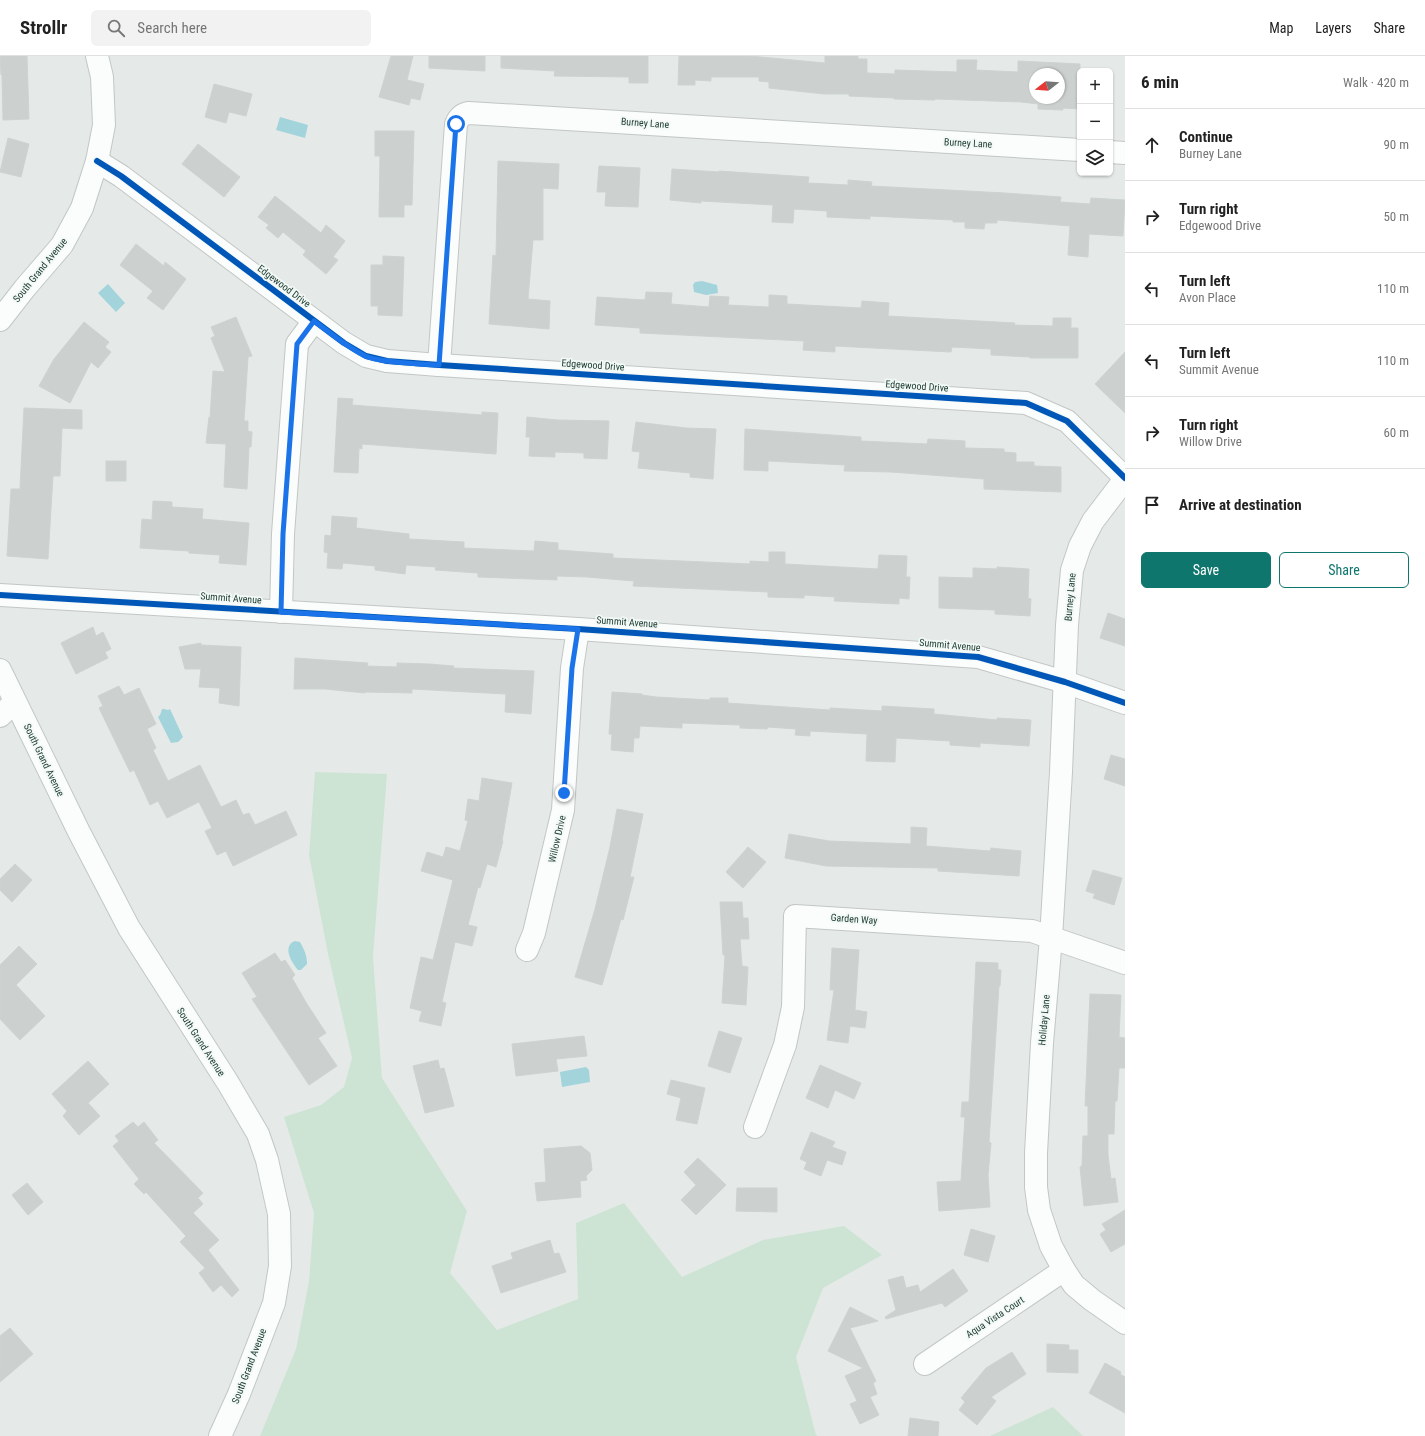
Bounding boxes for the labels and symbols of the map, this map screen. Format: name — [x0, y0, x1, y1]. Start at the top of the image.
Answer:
north arrow — [1029, 68, 1065, 104]
route start — [447, 115, 465, 133]
street label: Burney Lane — [620, 116, 670, 130]
street label: Burney Lane — [944, 136, 993, 150]
street label: South Grand Avenue — [11, 235, 70, 304]
street label: Edgewood Drive — [255, 263, 313, 310]
street label: Edgewood Drive — [561, 357, 625, 373]
street label: Edgewood Drive — [885, 378, 949, 394]
street label: Burney Lane — [1062, 572, 1078, 622]
street label: Summit Avenue — [200, 590, 262, 606]
street label: Summit Avenue — [596, 614, 658, 630]
street label: Summit Avenue — [919, 637, 981, 653]
street label: South Grand Avenue — [22, 722, 67, 798]
route end — [555, 784, 573, 802]
street label: Willow Drive — [546, 814, 568, 864]
street label: Garden Way — [830, 912, 878, 926]
street label: Holiday Lane — [1036, 994, 1052, 1046]
street label: South Grand Avenue — [175, 1006, 227, 1079]
street label: Aqua Vista Court — [964, 1294, 1026, 1340]
street label: South Grand Avenue — [230, 1327, 269, 1405]

